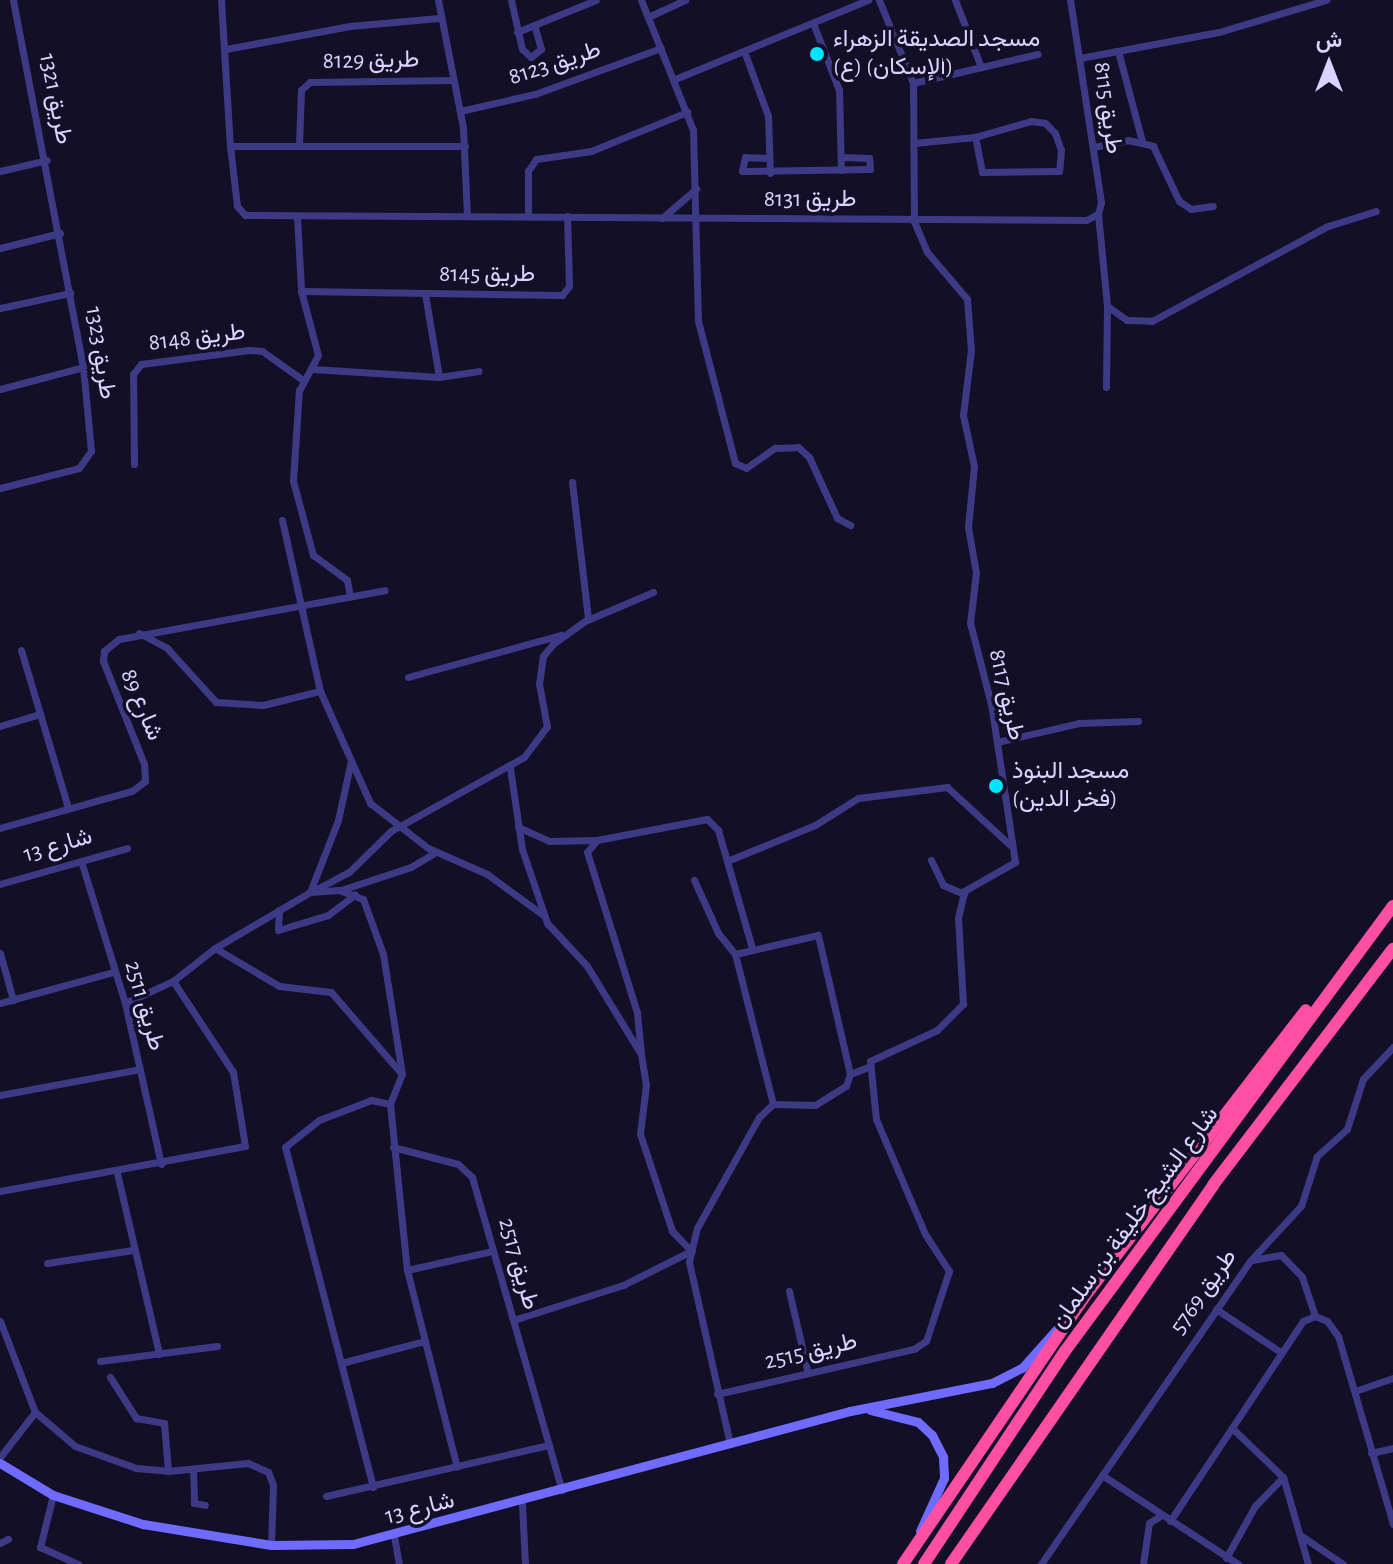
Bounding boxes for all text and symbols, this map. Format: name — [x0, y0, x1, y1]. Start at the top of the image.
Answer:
north arrow — [1289, 24, 1369, 104]
place label: مسجد الصديقة الزهراء (ع) (الإسكان) — [833, 26, 1040, 82]
text: ش — [1316, 29, 1342, 51]
street label: طريق 8123 — [505, 36, 605, 92]
marker: مسجد الصديقة الزهراء (ع) (الإسكان) — [808, 45, 826, 63]
street label: طريق 8129 — [322, 46, 420, 76]
street label: طريق 1321 — [32, 51, 78, 147]
street label: طريق 8115 — [1086, 60, 1128, 156]
street label: طريق 8131 — [764, 186, 856, 214]
street label: طريق 8145 — [439, 261, 535, 289]
street label: طريق 1323 — [78, 304, 122, 402]
street label: طريق 8148 — [147, 318, 247, 358]
street label: طريق 8117 — [982, 647, 1030, 743]
street label: شارع 89 — [113, 665, 169, 745]
place label: مسجد البنوذ (فخر الدين) — [1012, 758, 1129, 814]
marker: مسجد البنوذ (فخر الدين) — [987, 777, 1005, 795]
street label: شارع 13 — [20, 822, 96, 870]
street label: طريق 2511 — [117, 958, 171, 1054]
street label: شارع الشيخ خليفة بن سلمان — [1045, 1101, 1225, 1335]
street label: طريق 2517 — [491, 1215, 545, 1313]
street label: طريق 5769 — [1164, 1244, 1244, 1340]
street label: طريق 2515 — [762, 1327, 860, 1377]
street label: شارع 13 — [382, 1487, 458, 1531]

